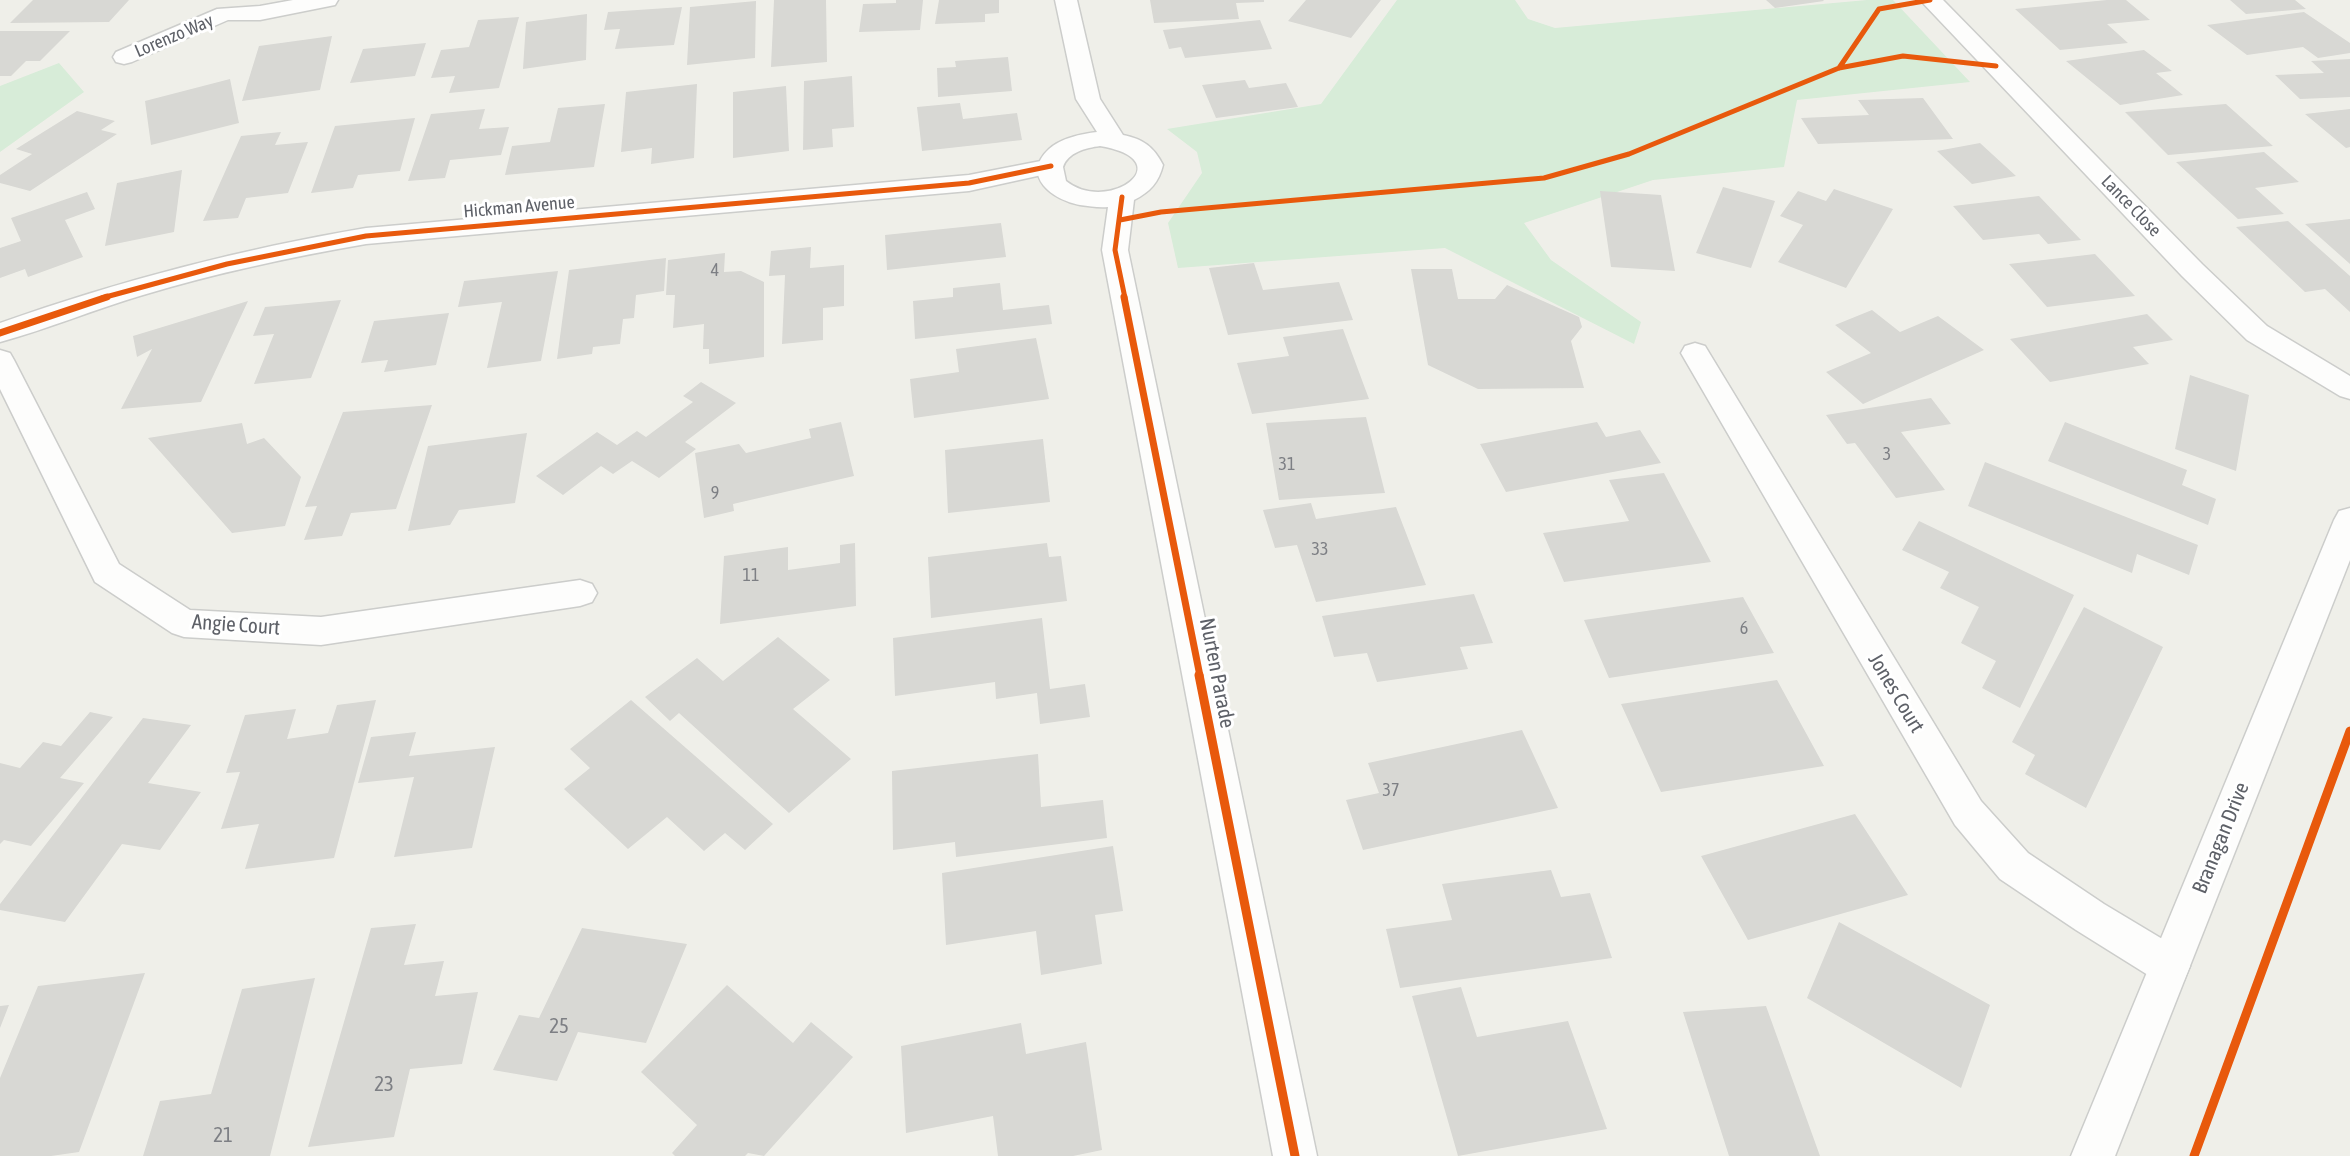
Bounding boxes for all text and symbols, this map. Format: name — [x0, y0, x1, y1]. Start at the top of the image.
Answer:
street label: Lorenzo Way — [132, 10, 216, 62]
street label: Lance Close — [2096, 171, 2166, 241]
street label: Hickman Avenue — [463, 191, 575, 223]
house number: 4 — [711, 259, 719, 281]
house number: 3 — [1883, 443, 1891, 465]
house number: 31 — [1279, 453, 1295, 475]
house number: 9 — [711, 482, 719, 504]
house number: 33 — [1312, 538, 1328, 560]
house number: 11 — [743, 564, 759, 586]
street label: Angie Court — [191, 609, 281, 641]
street label: Nurten Parade — [1194, 616, 1240, 730]
house number: 6 — [1740, 617, 1748, 639]
street label: Jones Court — [1863, 649, 1929, 737]
house number: 37 — [1383, 779, 1399, 801]
street label: Branagan Drive — [2187, 779, 2255, 897]
house number: 25 — [549, 1013, 569, 1039]
house number: 23 — [374, 1071, 394, 1097]
house number: 21 — [213, 1122, 233, 1148]

